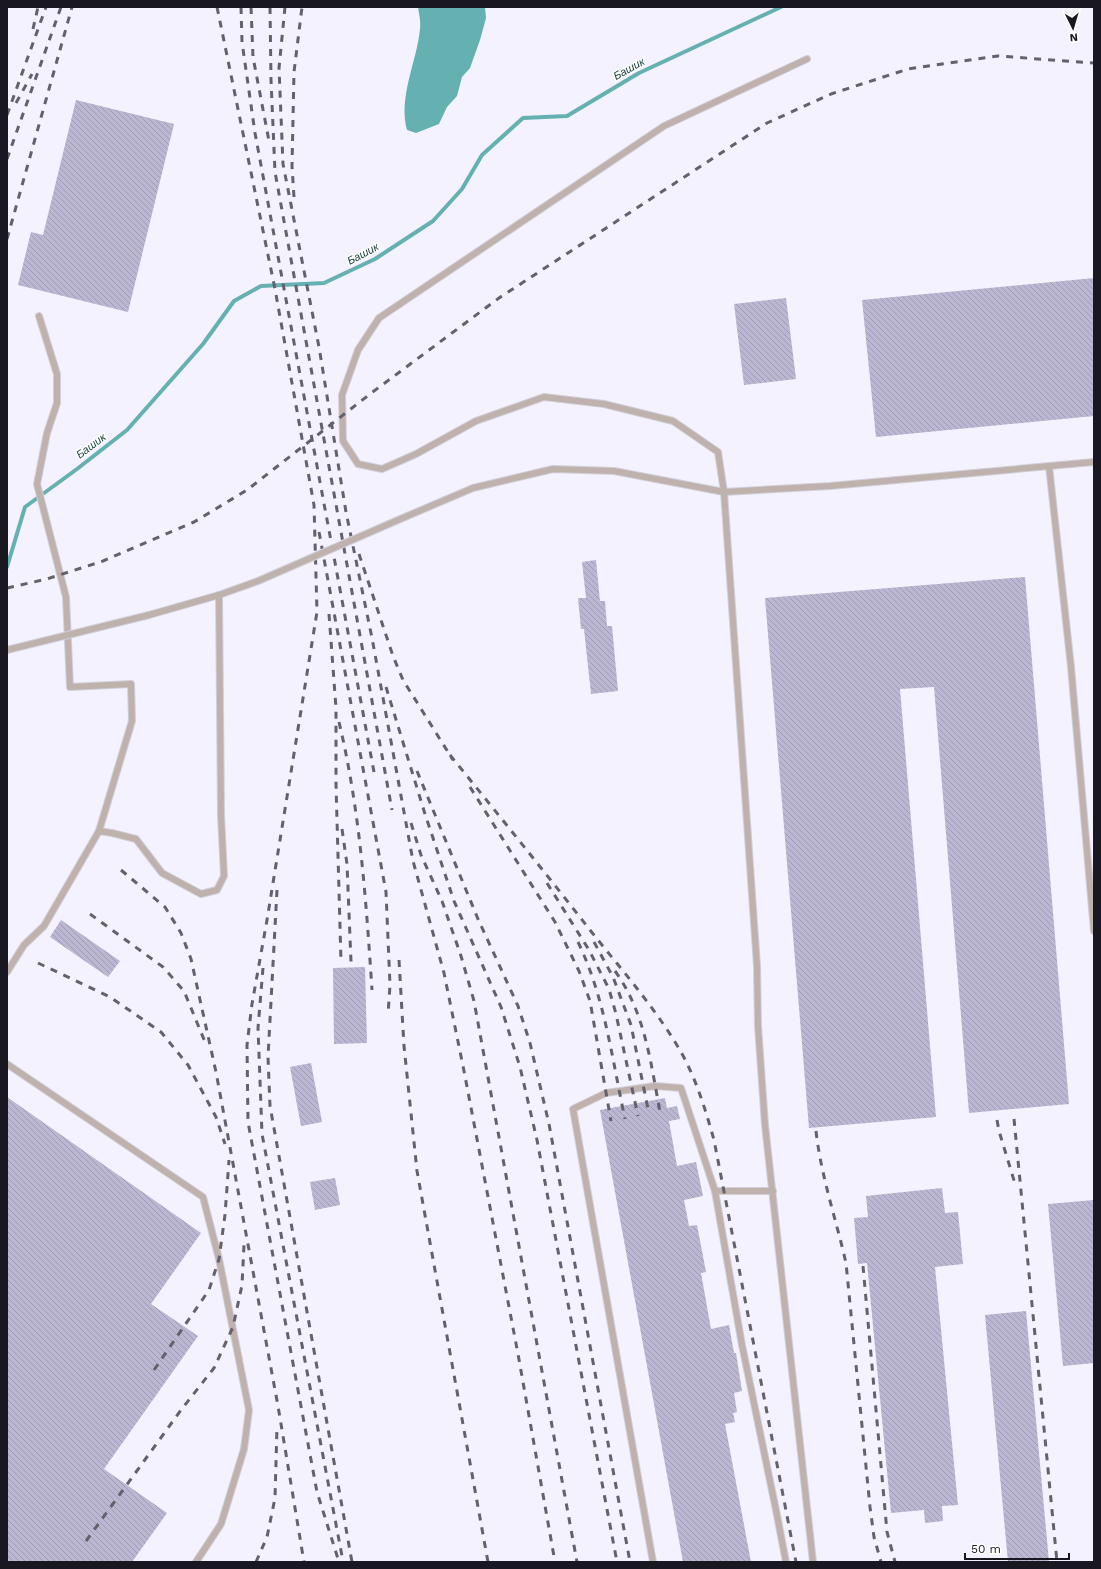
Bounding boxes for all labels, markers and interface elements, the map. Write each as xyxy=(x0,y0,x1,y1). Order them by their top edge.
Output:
north arrow xyxy=(1053,8,1093,48)
text: N xyxy=(1069,31,1078,44)
water label: Башик xyxy=(611,55,648,83)
water label: Башик xyxy=(345,240,382,268)
water label: Башик xyxy=(74,430,109,461)
scale bar xyxy=(965,1535,1069,1561)
text: 50 m xyxy=(971,1542,1001,1556)

